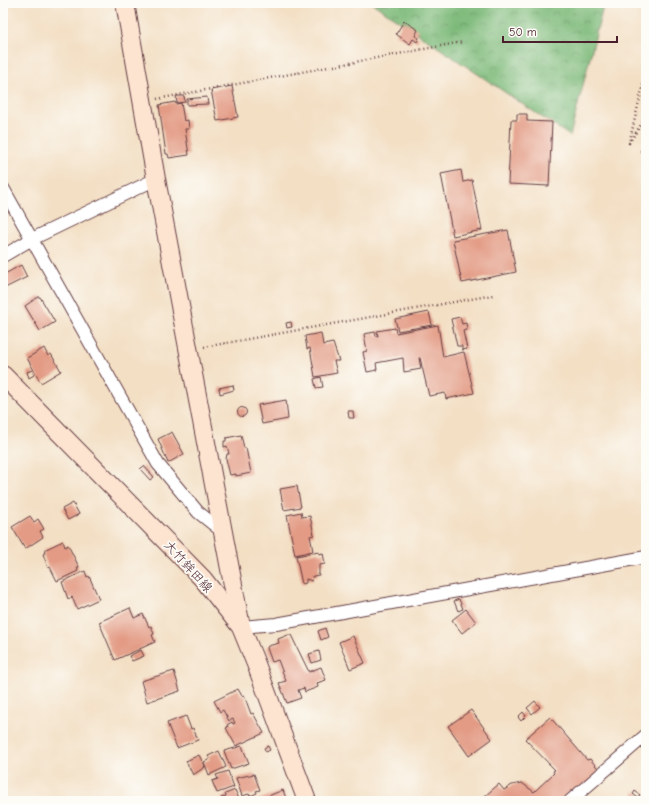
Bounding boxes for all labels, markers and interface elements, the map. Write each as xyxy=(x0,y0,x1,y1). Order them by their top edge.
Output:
scale bar xyxy=(503,18,617,44)
text: 50 m xyxy=(509,25,537,39)
street label: 大竹鉾田線 xyxy=(161,537,217,596)

